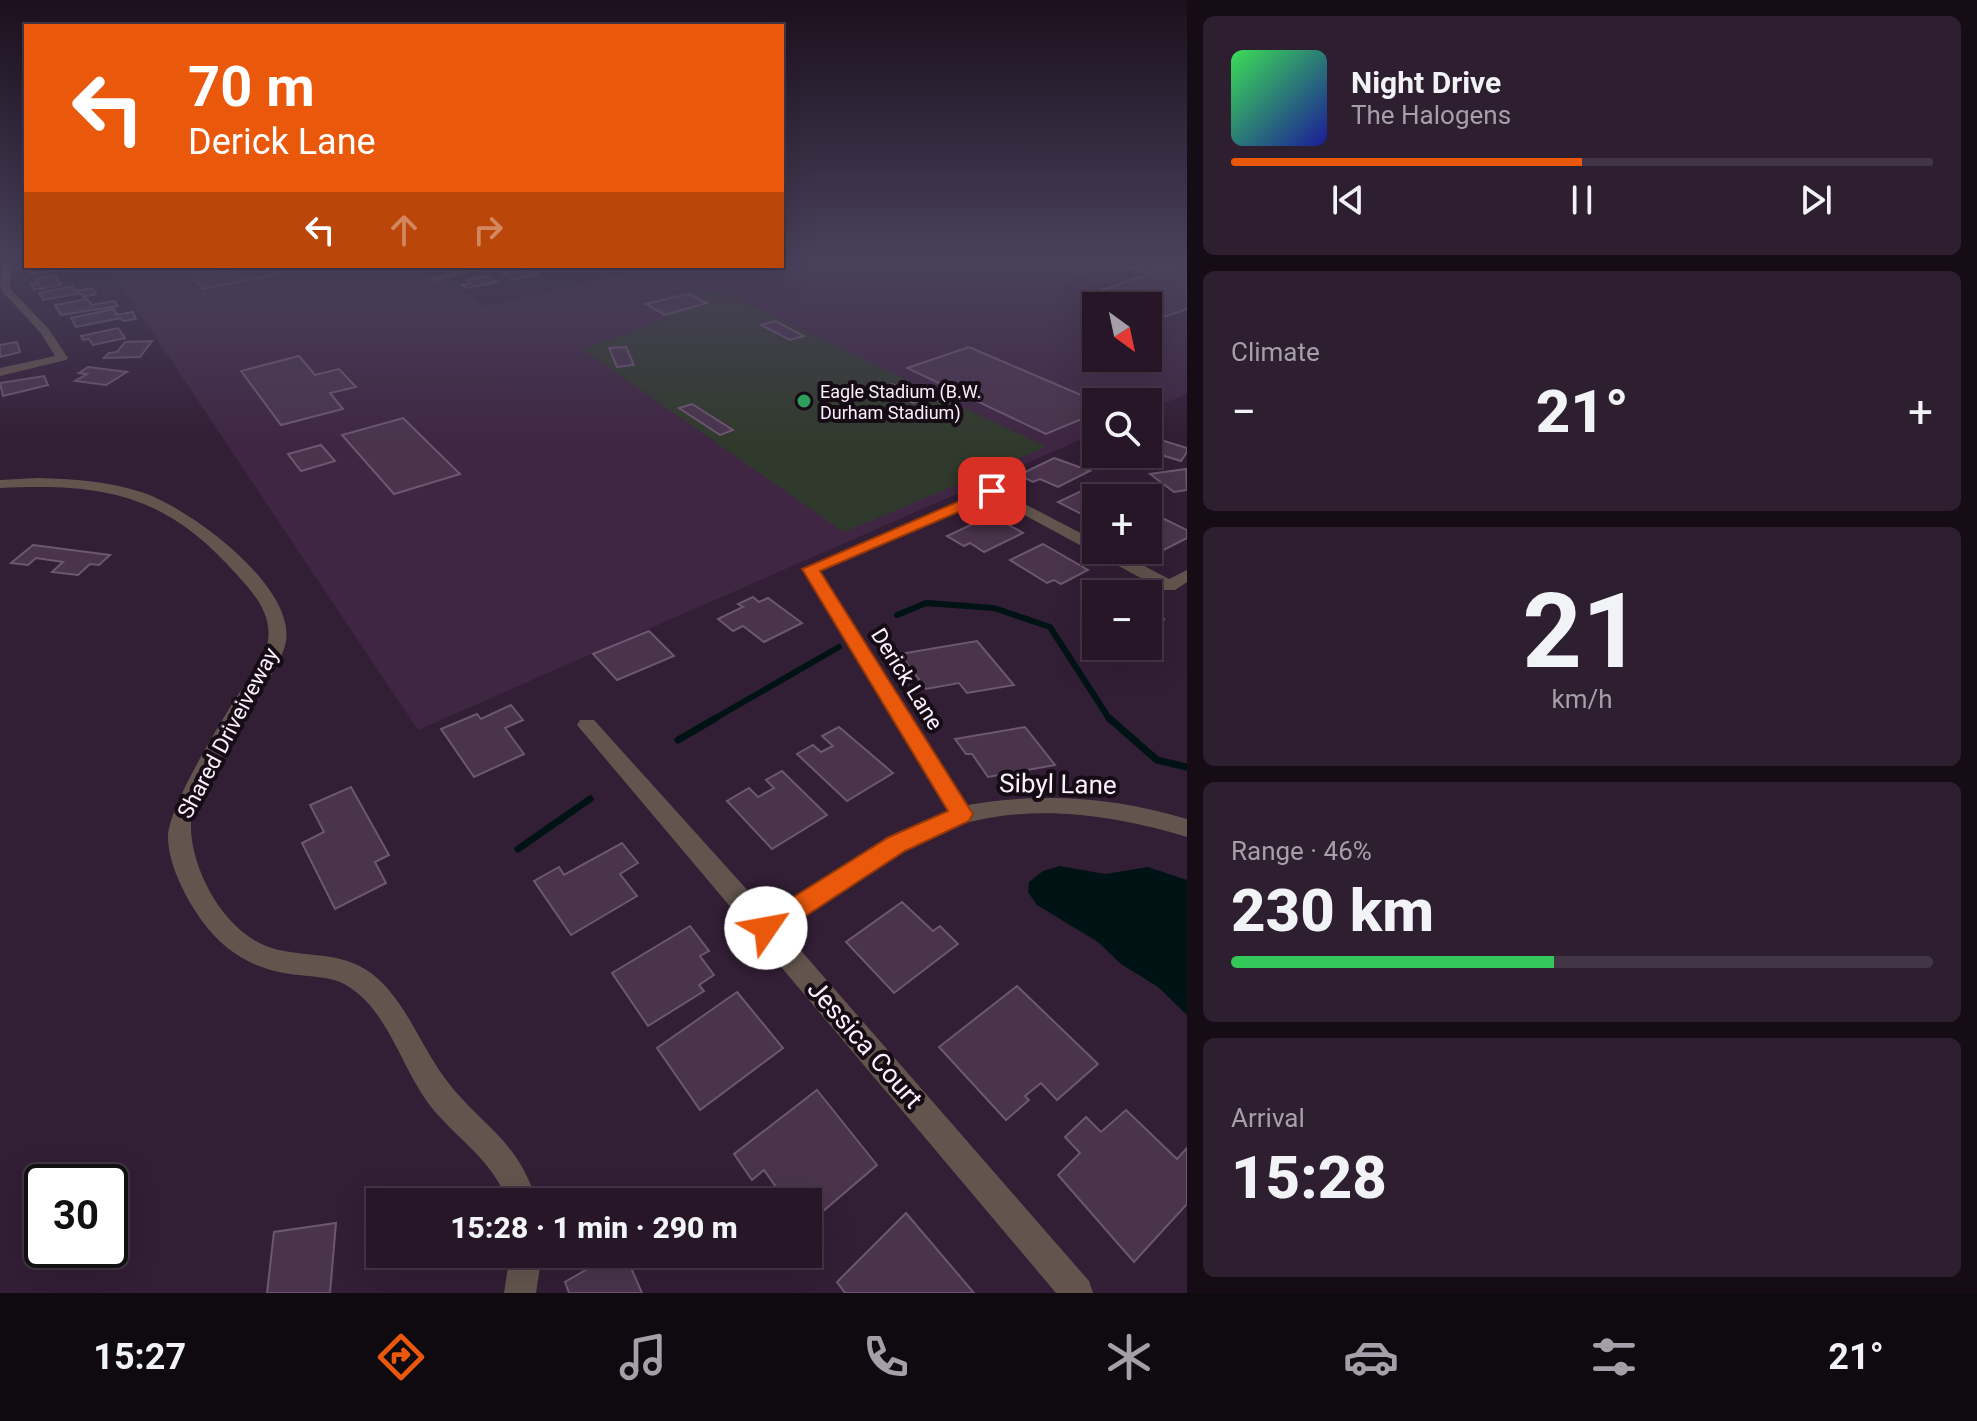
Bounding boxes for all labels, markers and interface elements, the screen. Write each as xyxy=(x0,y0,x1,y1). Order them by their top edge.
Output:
text: 70 m xyxy=(188,54,315,120)
icon: left xyxy=(56,56,160,160)
text: Night Drive xyxy=(1351,65,1501,100)
text: The Halogens xyxy=(1351,100,1511,130)
text: Derick Lane xyxy=(188,121,376,163)
icon: previous xyxy=(1326,178,1370,222)
icon: pause xyxy=(1560,178,1604,222)
icon: next xyxy=(1794,178,1838,222)
icon: left xyxy=(298,208,342,252)
icon: ahead xyxy=(382,208,426,252)
icon: right xyxy=(466,208,510,252)
north arrow xyxy=(1082,292,1162,372)
map controls xyxy=(1082,292,1162,660)
text: Climate xyxy=(1231,337,1320,367)
text: 21° xyxy=(1536,376,1629,447)
place label: Eagle Stadium (B.W. Durham Stadium) xyxy=(820,381,981,424)
text: − xyxy=(1231,386,1256,438)
text: + xyxy=(1908,386,1933,438)
button: search xyxy=(1082,388,1162,468)
marker: Eagle Stadium (B.W. Durham Stadium) xyxy=(795,392,813,410)
pin xyxy=(958,457,1026,525)
icon: arrive xyxy=(970,469,1014,513)
button: + xyxy=(1082,484,1162,564)
text: 21 xyxy=(1522,571,1642,692)
button: − xyxy=(1082,580,1162,660)
street label: Derick Lane xyxy=(866,624,948,734)
street label: Shared Driveiveway xyxy=(172,643,284,823)
text: km/h xyxy=(1551,684,1613,714)
street label: Sibyl Lane xyxy=(999,768,1117,800)
text: Range · 46% xyxy=(1231,836,1372,866)
text: 230 km xyxy=(1231,875,1434,946)
position arrow xyxy=(724,886,808,970)
street label: Jessica Court xyxy=(801,974,929,1114)
text: Arrival xyxy=(1231,1103,1305,1133)
text: 15:28 xyxy=(1231,1142,1387,1213)
speed limit sign: 30 xyxy=(24,1164,128,1268)
text: 15:28 · 1 min · 290 m xyxy=(450,1210,738,1245)
icon: directions xyxy=(373,1329,429,1385)
icon: music xyxy=(615,1329,671,1385)
icon: phone xyxy=(858,1329,914,1385)
icon: climate xyxy=(1101,1329,1157,1385)
icon: car xyxy=(1343,1329,1399,1385)
icon: filters xyxy=(1586,1329,1642,1385)
text: 15:27 xyxy=(93,1336,186,1378)
text: 21° xyxy=(1828,1336,1884,1378)

